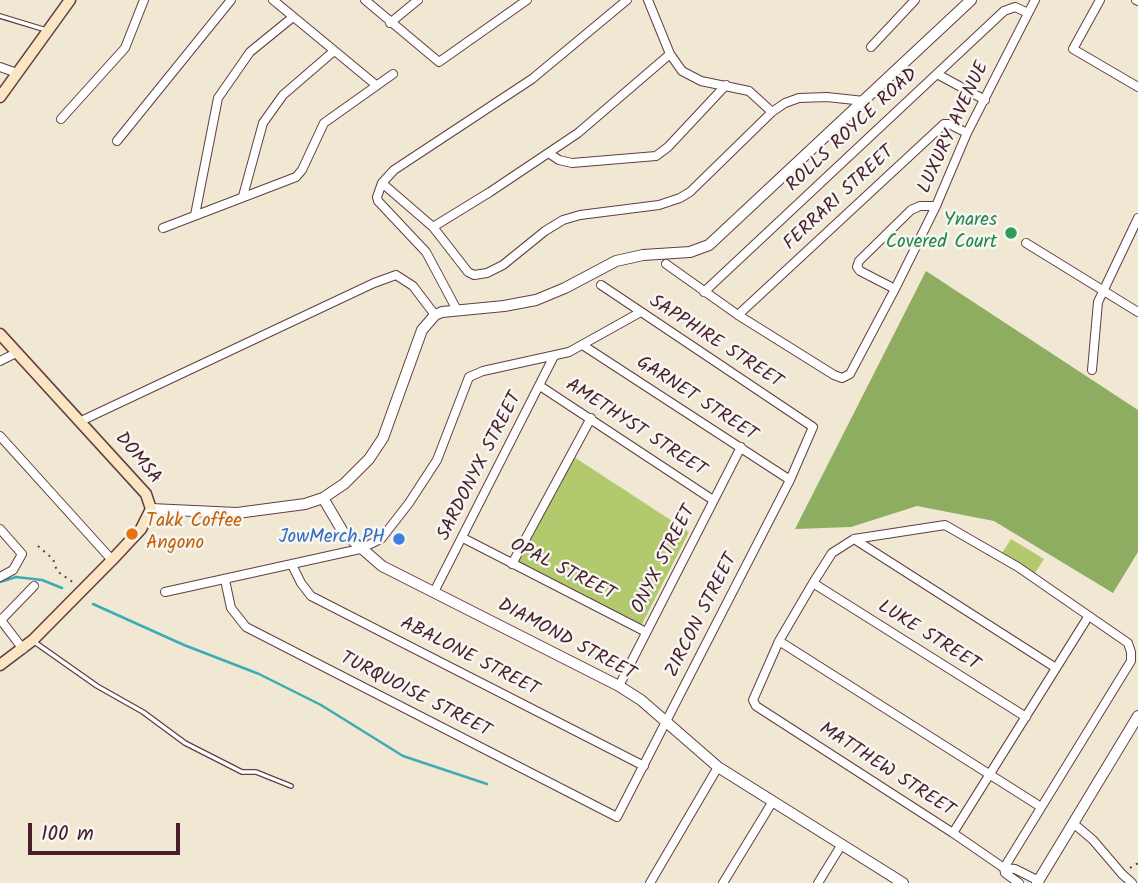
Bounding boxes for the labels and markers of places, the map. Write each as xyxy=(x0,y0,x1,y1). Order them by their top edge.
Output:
place label: Ynares Covered Court xyxy=(886,211,997,255)
marker: Ynares Covered Court xyxy=(1003,225,1019,241)
place label: Takk Coffee Angono xyxy=(146,512,242,556)
marker: Takk Coffee Angono xyxy=(124,526,140,542)
place label: JowMerch.PH xyxy=(279,528,385,550)
marker: JowMerch.PH xyxy=(391,531,407,547)

